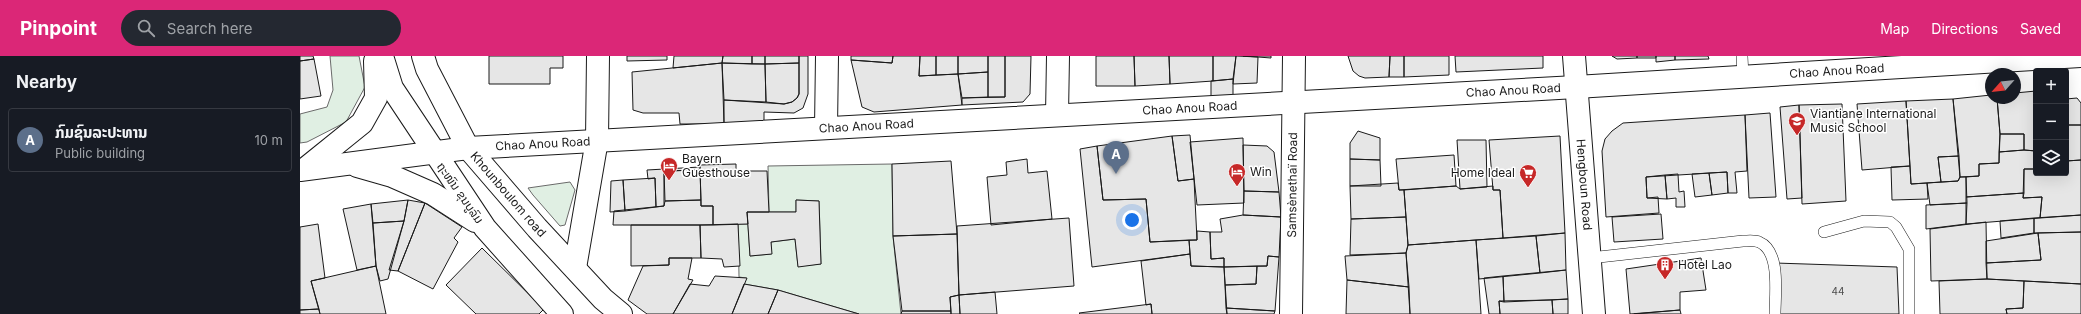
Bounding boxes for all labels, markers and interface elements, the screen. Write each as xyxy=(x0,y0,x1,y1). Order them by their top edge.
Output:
search box xyxy=(121,10,401,46)
text: Pinpoint xyxy=(20,17,97,40)
icon: search xyxy=(135,17,157,39)
text: Search here xyxy=(167,19,253,38)
text: Map xyxy=(1880,20,1909,37)
text: Directions xyxy=(1931,20,1998,37)
text: Saved xyxy=(2020,20,2061,37)
street label: Chao Anou Road xyxy=(1789,60,1885,81)
north arrow xyxy=(1985,68,2021,104)
map controls xyxy=(2033,68,2069,176)
button: + xyxy=(2033,68,2069,104)
text: Nearby xyxy=(16,72,77,92)
street label: Chao Anou Road xyxy=(1465,80,1561,100)
street label: Chao Anou Road xyxy=(1142,98,1238,118)
button: − xyxy=(2033,104,2069,140)
place label: Viantiane International Music School xyxy=(1810,106,1936,135)
school or university icon: Viantiane International Music School xyxy=(1787,111,1807,136)
street label: Chao Anou Road xyxy=(818,115,914,136)
text: ກົມຊົນລະປະທານ xyxy=(55,123,147,142)
text: A xyxy=(25,132,35,148)
text: 10 m xyxy=(254,132,283,148)
street label: Samsènethaï Road xyxy=(1284,132,1300,238)
street label: Chao Anou Road xyxy=(495,133,591,153)
street label: Hengboun Road xyxy=(1573,138,1595,231)
button: layers xyxy=(2033,140,2069,176)
pin: A xyxy=(1103,141,1129,174)
text: Public building xyxy=(55,145,145,161)
street label: Khounboulom road xyxy=(468,148,549,240)
place label: Bayern Guesthouse xyxy=(682,151,750,180)
hotel icon: Bayern Guesthouse xyxy=(659,156,679,181)
street label: ຖະໜົນ ຂຸນບູລົມ xyxy=(433,159,487,227)
hotel icon: Win xyxy=(1227,162,1247,187)
supermarket icon: Home Ideal xyxy=(1518,163,1538,188)
place label: Win xyxy=(1250,164,1272,179)
place label: Home Ideal xyxy=(1451,165,1515,180)
your location xyxy=(1122,210,1142,230)
building icon: Hotel Lao xyxy=(1655,255,1675,280)
place label: Hotel Lao xyxy=(1678,257,1732,272)
house number: 44 xyxy=(1832,285,1844,297)

